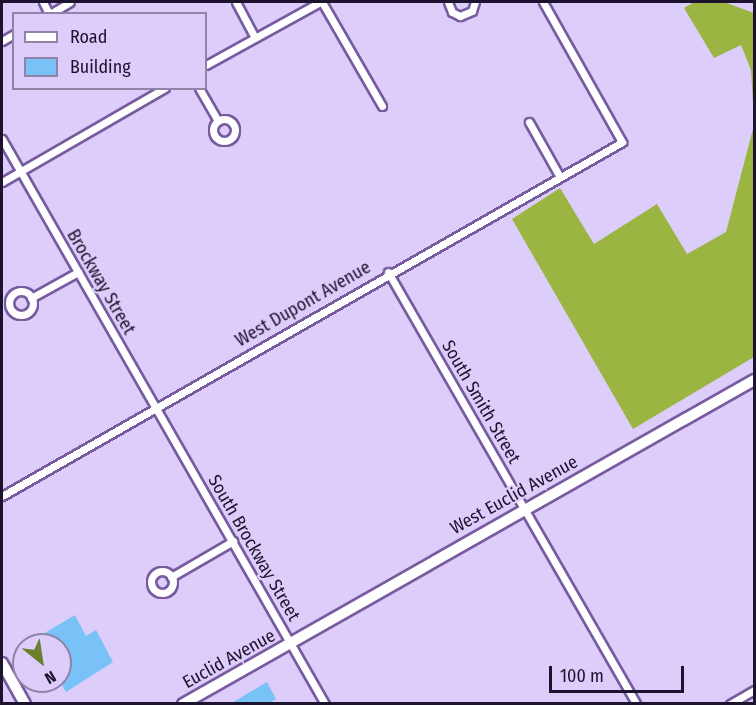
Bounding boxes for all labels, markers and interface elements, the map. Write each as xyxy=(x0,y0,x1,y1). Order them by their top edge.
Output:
legend xyxy=(12,12,207,90)
text: Road xyxy=(70,26,107,48)
text: Building xyxy=(70,56,131,78)
street label: Brockway Street xyxy=(62,226,140,338)
street label: West Dupont Avenue xyxy=(232,256,374,352)
street label: South Smith Street xyxy=(437,337,525,467)
street label: West Euclid Avenue xyxy=(446,451,582,539)
street label: South Brockway Street xyxy=(203,471,305,625)
street label: Euclid Avenue xyxy=(179,625,279,693)
north arrow xyxy=(12,633,72,693)
scale bar xyxy=(552,654,687,692)
text: 100 m xyxy=(560,665,604,687)
text: N xyxy=(41,667,59,688)

